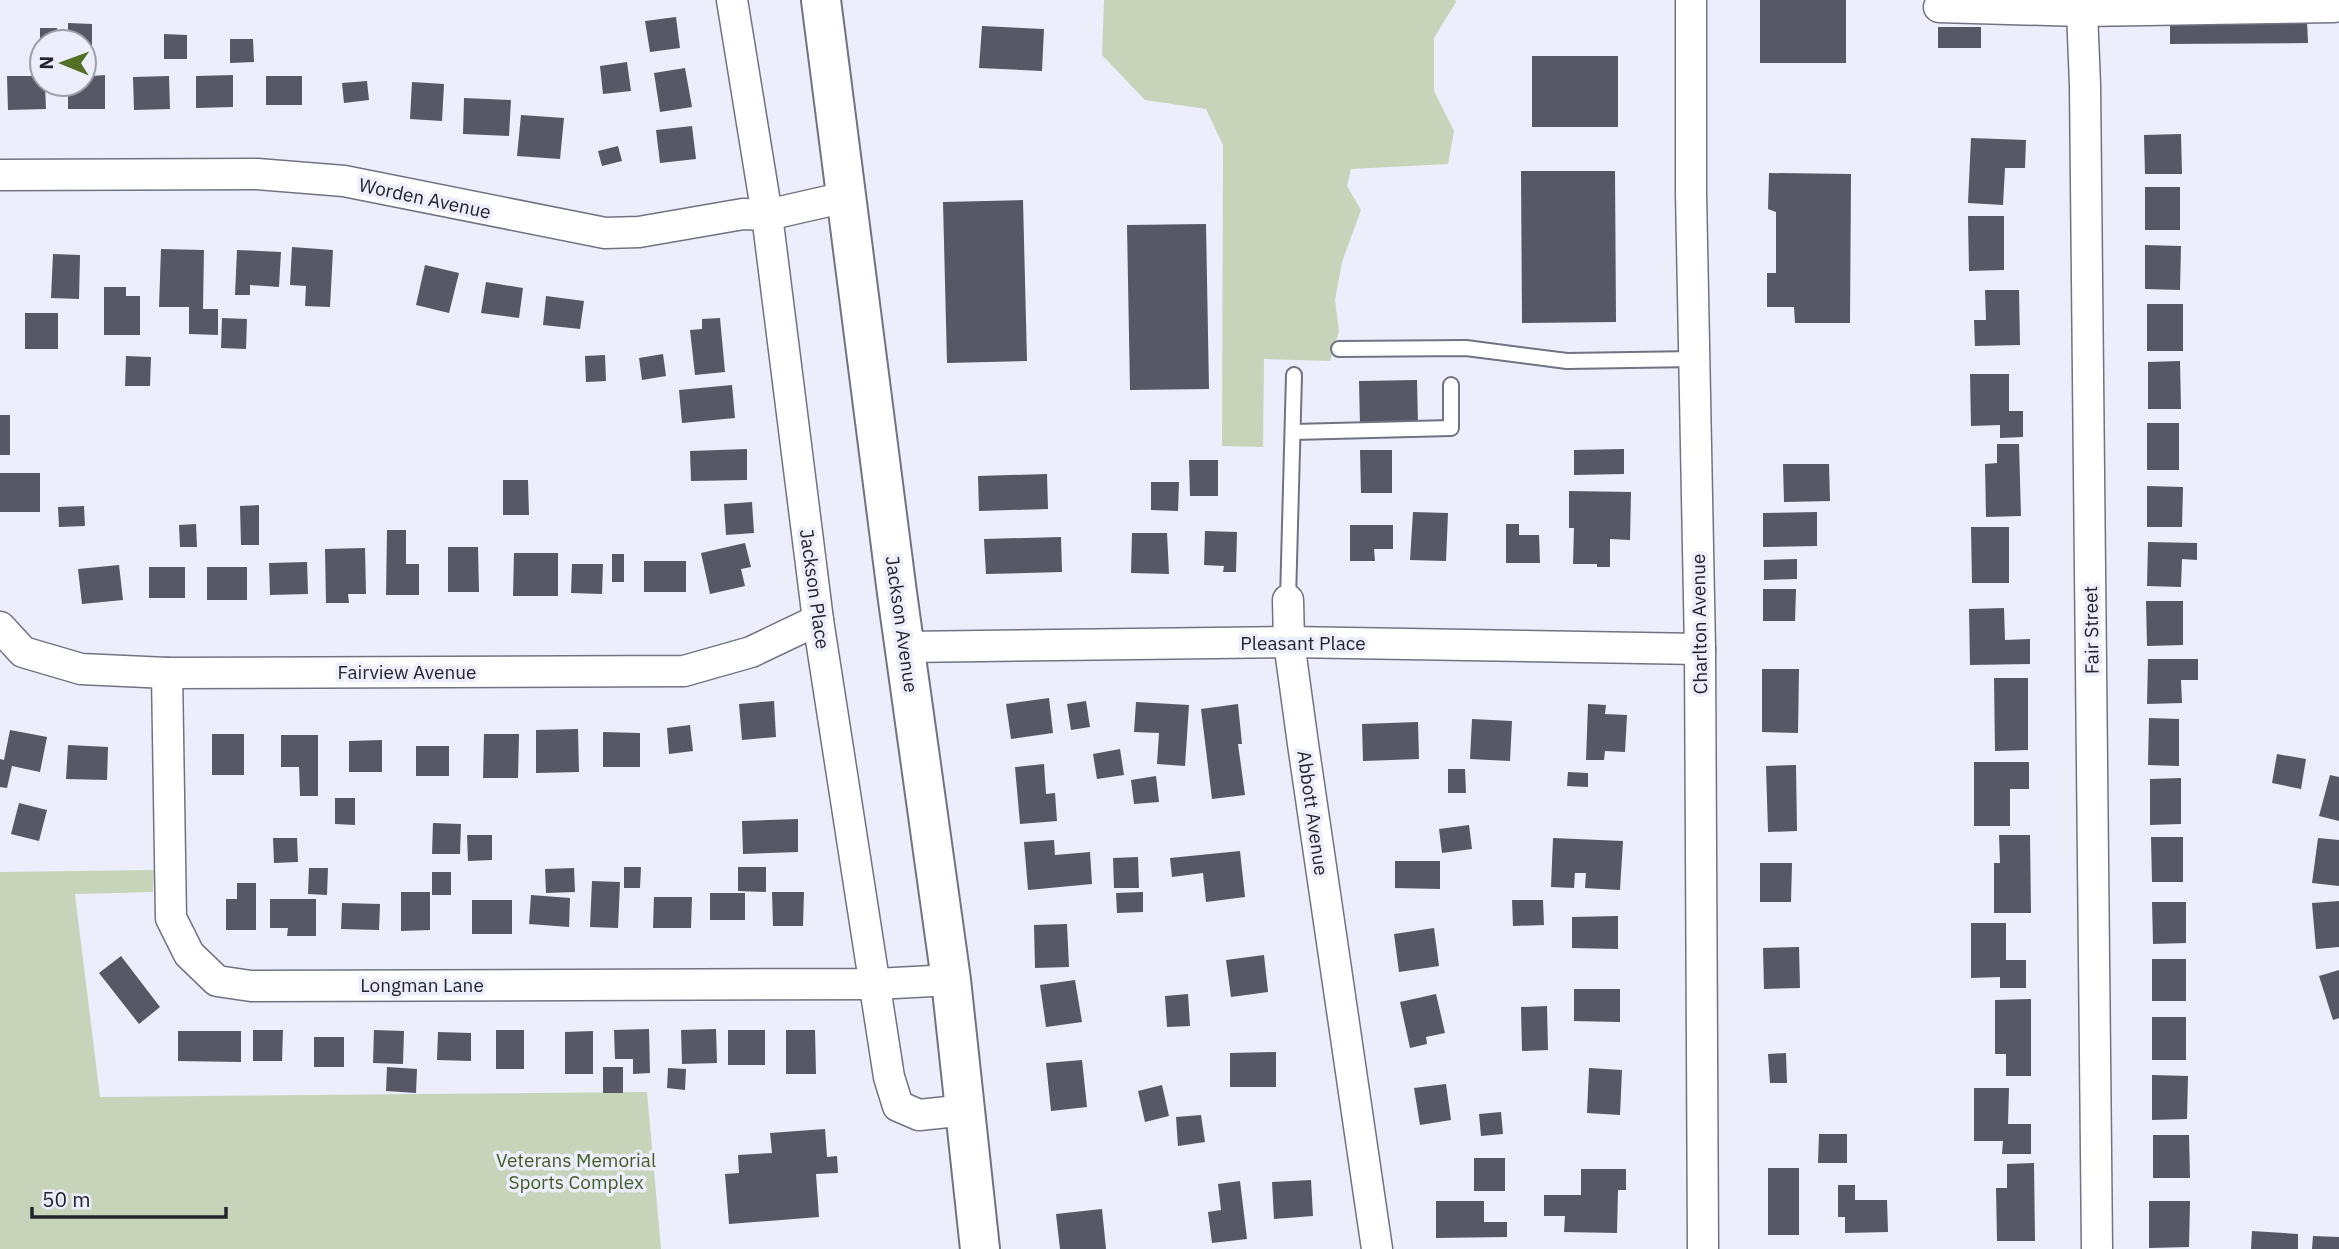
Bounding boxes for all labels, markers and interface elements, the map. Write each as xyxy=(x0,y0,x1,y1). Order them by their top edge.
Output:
north arrow xyxy=(28,28,98,98)
text: N xyxy=(34,56,58,70)
street label: Worden Avenue xyxy=(357,172,493,224)
street label: Jackson Place xyxy=(795,527,835,651)
street label: Charlton Avenue xyxy=(1686,553,1712,695)
street label: Jackson Avenue xyxy=(881,554,923,694)
street label: Fair Street xyxy=(2078,586,2104,674)
street label: Pleasant Place xyxy=(1240,631,1366,655)
street label: Fairview Avenue xyxy=(338,660,476,684)
street label: Abbott Avenue xyxy=(1292,749,1334,877)
street label: Longman Lane xyxy=(360,973,484,997)
park label: Veterans Memorial Sports Complex xyxy=(496,1148,656,1194)
scale bar xyxy=(32,1176,226,1220)
text: 50 m xyxy=(42,1185,91,1213)

